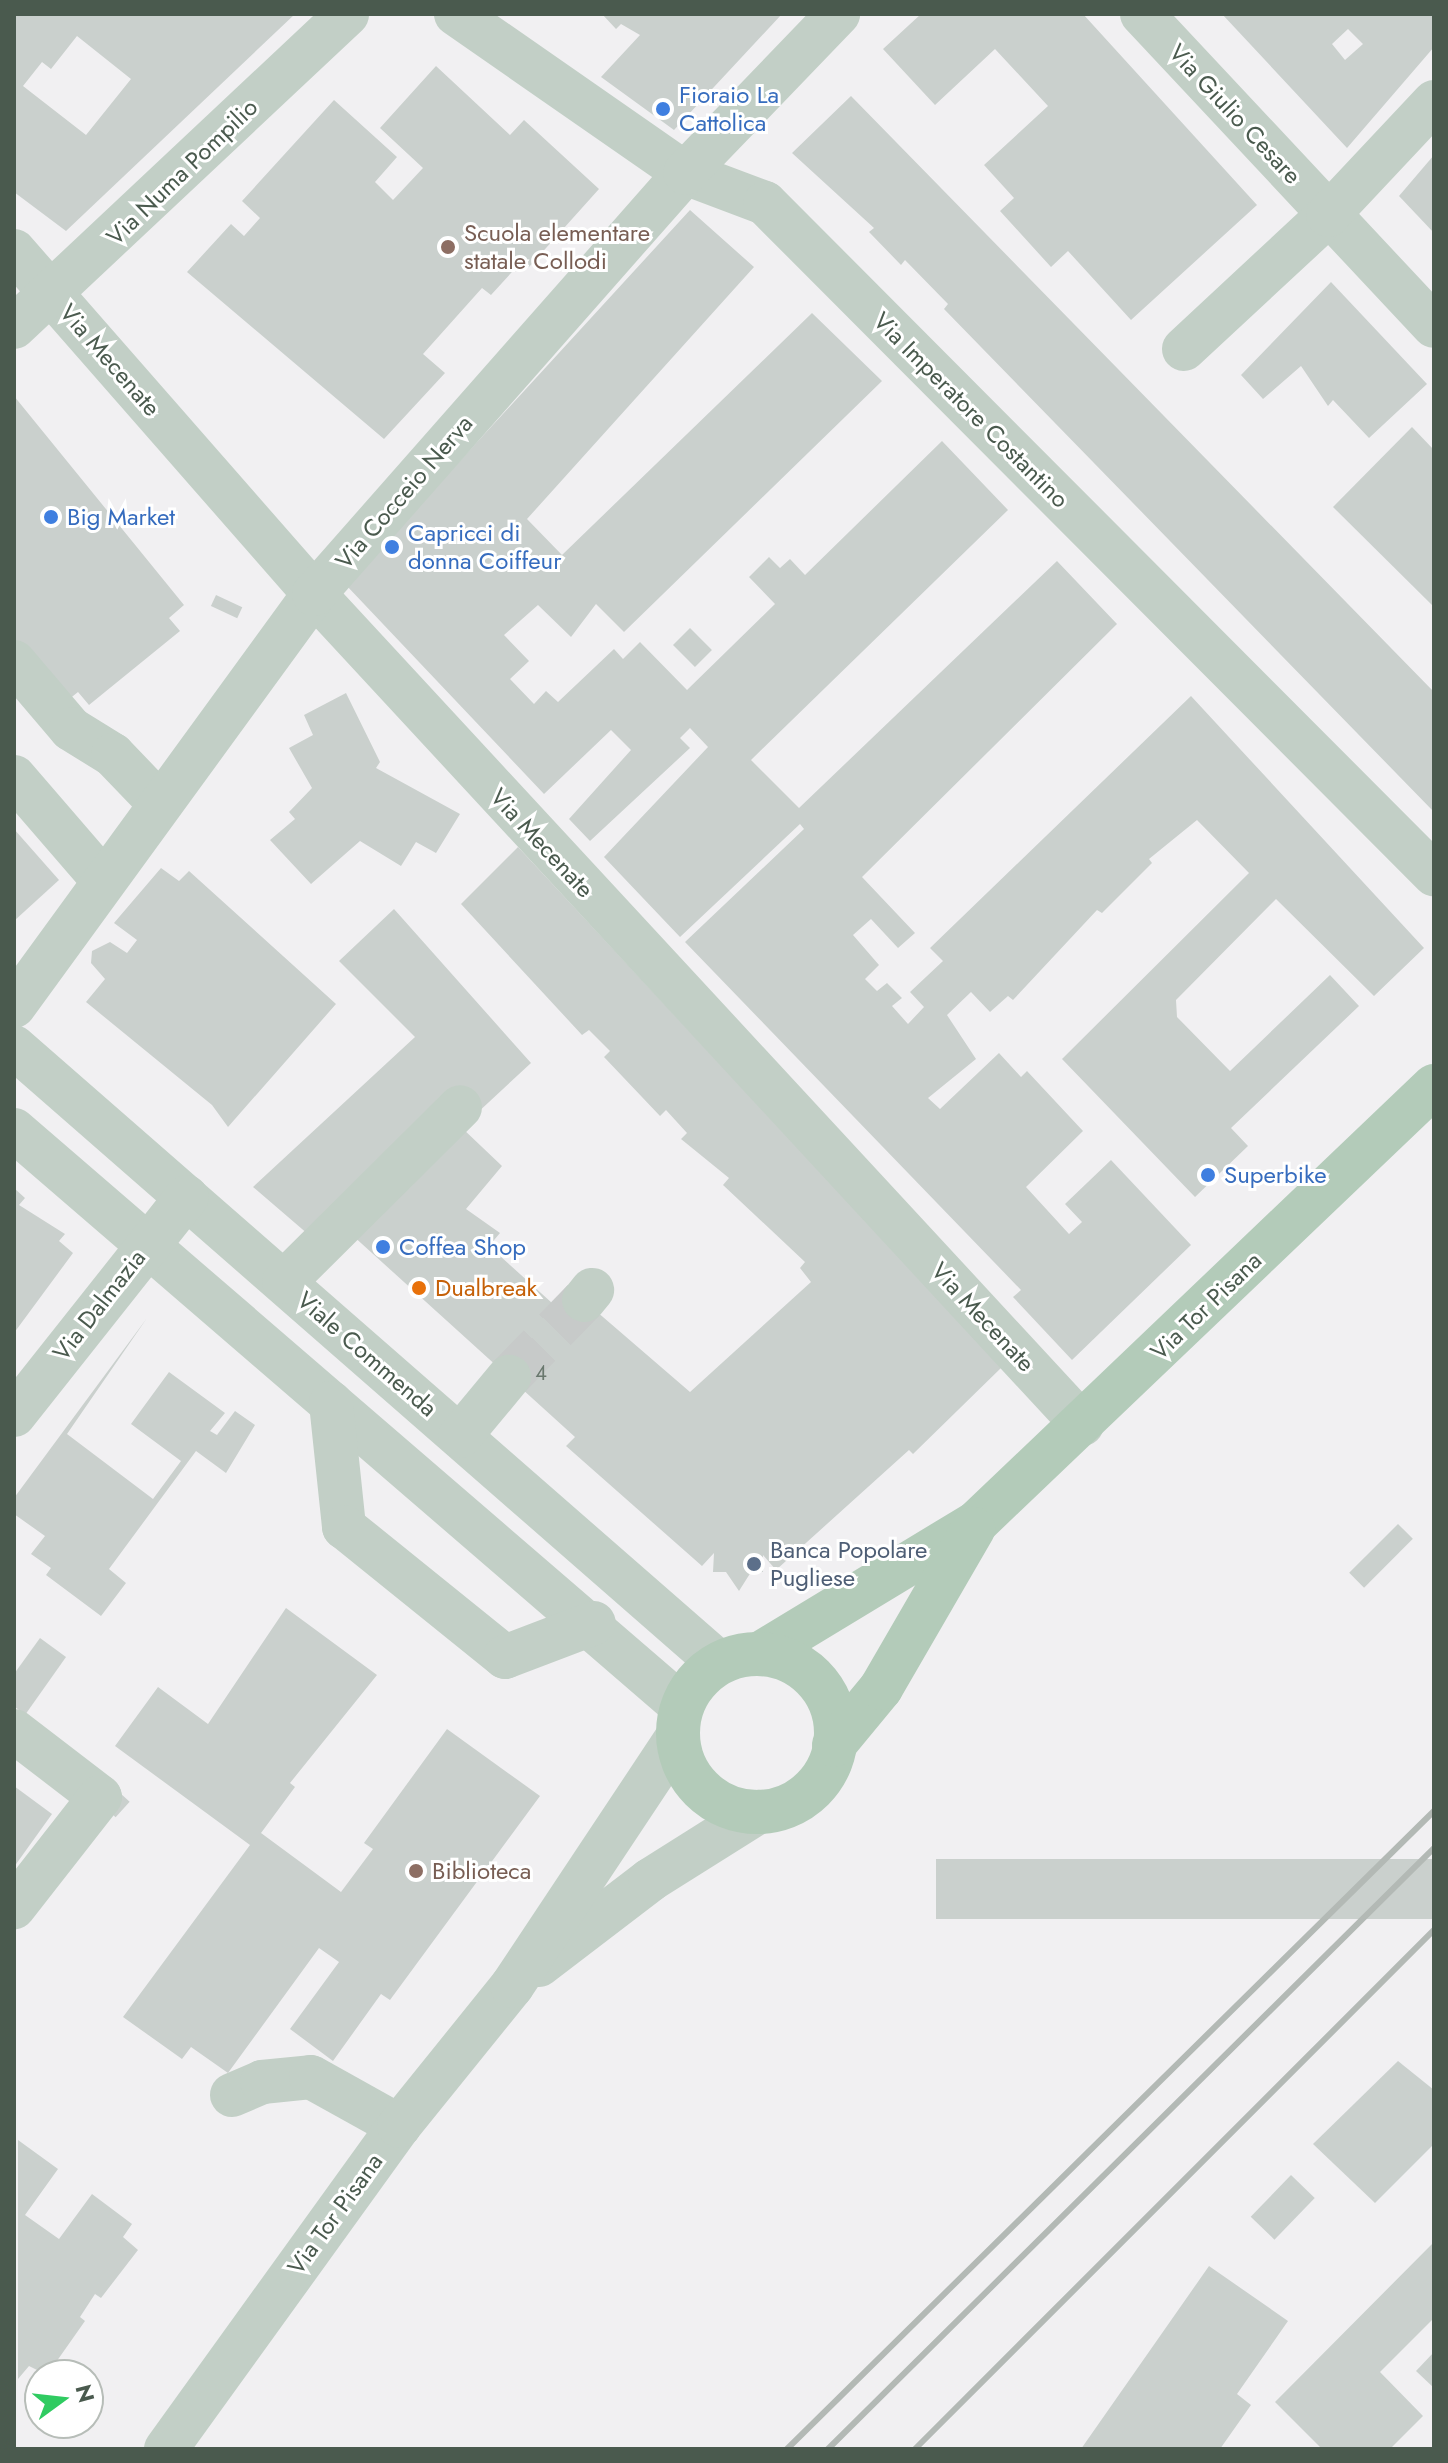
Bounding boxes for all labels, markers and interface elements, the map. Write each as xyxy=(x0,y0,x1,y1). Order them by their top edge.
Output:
street label: Via Giulio Cesare xyxy=(1163,38,1307,190)
place label: Fioraio La Cattolica xyxy=(679,81,779,137)
street label: Via Numa Pompilio xyxy=(101,93,263,251)
marker: Fioraio La Cattolica xyxy=(654,100,672,118)
place label: Scuola elementare statale Collodi xyxy=(464,219,650,275)
marker: Scuola elementare statale Collodi xyxy=(439,238,457,256)
street label: Via Mecenate xyxy=(54,298,166,422)
street label: Via Imperatore Costantino xyxy=(867,306,1075,514)
street label: Via Cocceio Nerva xyxy=(329,409,479,575)
place label: Big Market xyxy=(67,503,175,531)
marker: Big Market xyxy=(42,508,60,526)
place label: Capricci di donna Coiffeur xyxy=(408,519,561,575)
marker: Capricci di donna Coiffeur xyxy=(383,538,401,556)
street label: Via Mecenate xyxy=(484,782,600,904)
place label: Superbike xyxy=(1224,1161,1327,1189)
marker: Superbike xyxy=(1199,1166,1217,1184)
place label: Coffea Shop xyxy=(399,1233,526,1261)
marker: Coffea Shop xyxy=(374,1238,392,1256)
street label: Via Dalmazia xyxy=(47,1244,151,1366)
street label: Via Tor Pisana xyxy=(1145,1246,1267,1366)
street label: Via Mecenate xyxy=(925,1256,1041,1378)
place label: Dualbreak xyxy=(435,1274,537,1302)
marker: Dualbreak xyxy=(410,1279,428,1297)
street label: Viale Commenda xyxy=(291,1285,443,1423)
house number: 4 xyxy=(535,1361,547,1385)
place label: Banca Popolare Pugliese xyxy=(770,1536,927,1592)
marker: Banca Popolare Pugliese xyxy=(745,1555,763,1573)
place label: Biblioteca xyxy=(432,1857,531,1885)
marker: Biblioteca xyxy=(407,1862,425,1880)
street label: Via Tor Pisana xyxy=(281,2148,389,2280)
north arrow xyxy=(24,2359,104,2439)
text: N xyxy=(68,2381,103,2406)

